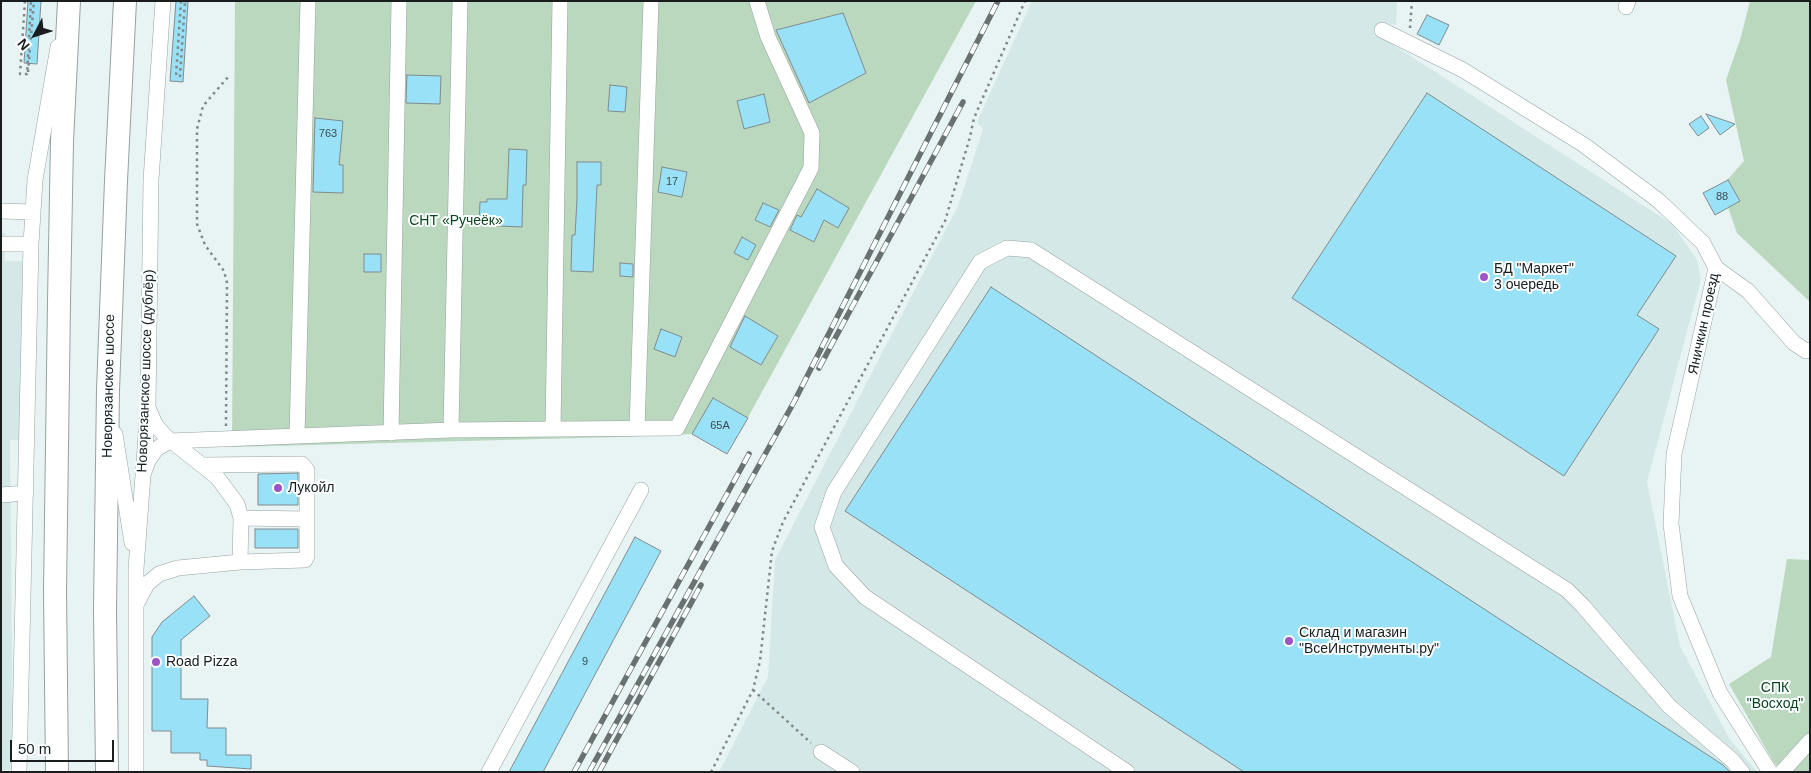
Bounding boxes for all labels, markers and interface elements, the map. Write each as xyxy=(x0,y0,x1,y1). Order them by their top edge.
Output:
north arrow xyxy=(10,10,60,60)
text: N xyxy=(14,36,33,54)
house number: 763 xyxy=(319,127,337,141)
house number: 17 xyxy=(666,175,678,189)
house number: 88 xyxy=(1716,190,1728,204)
park label: СНТ «Ручеёк» xyxy=(409,213,503,229)
place label: БД "Маркет" 3 очередь xyxy=(1494,261,1574,294)
street label: Новорязанское шоссе (дублёр) xyxy=(134,269,158,473)
marker: БД "Маркет" 3 очередь xyxy=(1478,271,1490,283)
street label: Яничкин проезд xyxy=(1685,272,1723,376)
street label: Новорязанское шоссе xyxy=(99,314,119,458)
house number: 65А xyxy=(710,419,730,433)
place label: Лукойл xyxy=(288,480,334,496)
marker: Лукойл xyxy=(272,482,284,494)
place label: Склад и магазин "ВсеИнструменты.ру" xyxy=(1299,625,1439,658)
marker: Склад и магазин "ВсеИнструменты.ру" xyxy=(1283,635,1295,647)
place label: Road Pizza xyxy=(166,654,238,670)
house number: 9 xyxy=(582,655,588,669)
marker: Road Pizza xyxy=(150,656,162,668)
park label: СПК "Восход" xyxy=(1747,680,1803,712)
scale bar xyxy=(12,730,116,762)
text: 50 m xyxy=(18,740,51,757)

